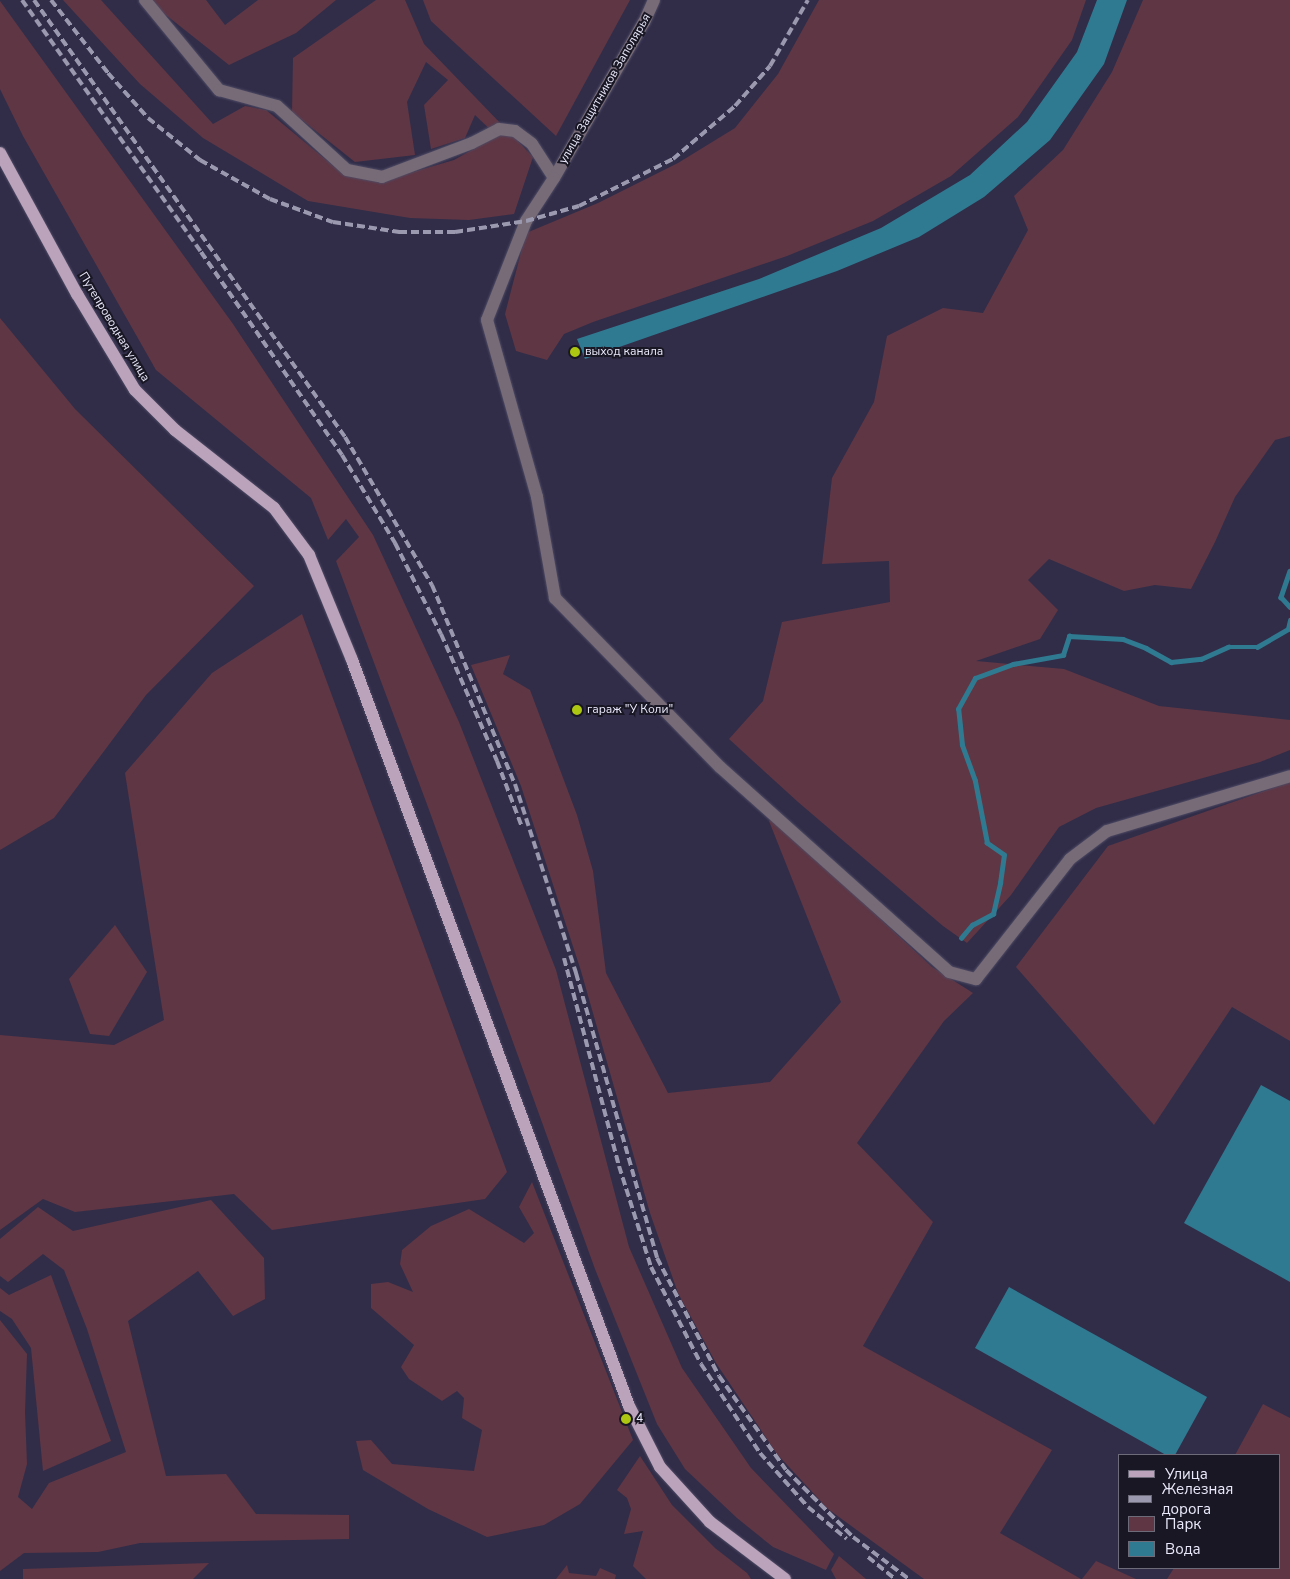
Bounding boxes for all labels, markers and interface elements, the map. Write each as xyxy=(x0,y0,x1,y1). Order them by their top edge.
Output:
street label: улица Защитников Заполярья xyxy=(556,11,654,167)
street label: Путепроводная улица xyxy=(76,270,152,384)
place label: выход канала xyxy=(585,345,663,359)
marker: выход канала xyxy=(569,346,581,358)
place label: гараж "У Коли" xyxy=(587,703,673,717)
marker: гараж "У Коли" xyxy=(571,704,583,716)
place label: 4 xyxy=(636,1412,643,1426)
marker: 4 xyxy=(620,1413,632,1425)
legend xyxy=(1118,1454,1280,1569)
text: Улица xyxy=(1165,1464,1208,1484)
text: Железная дорога xyxy=(1162,1479,1233,1519)
text: Парк xyxy=(1165,1514,1201,1534)
text: Вода xyxy=(1165,1539,1201,1559)

